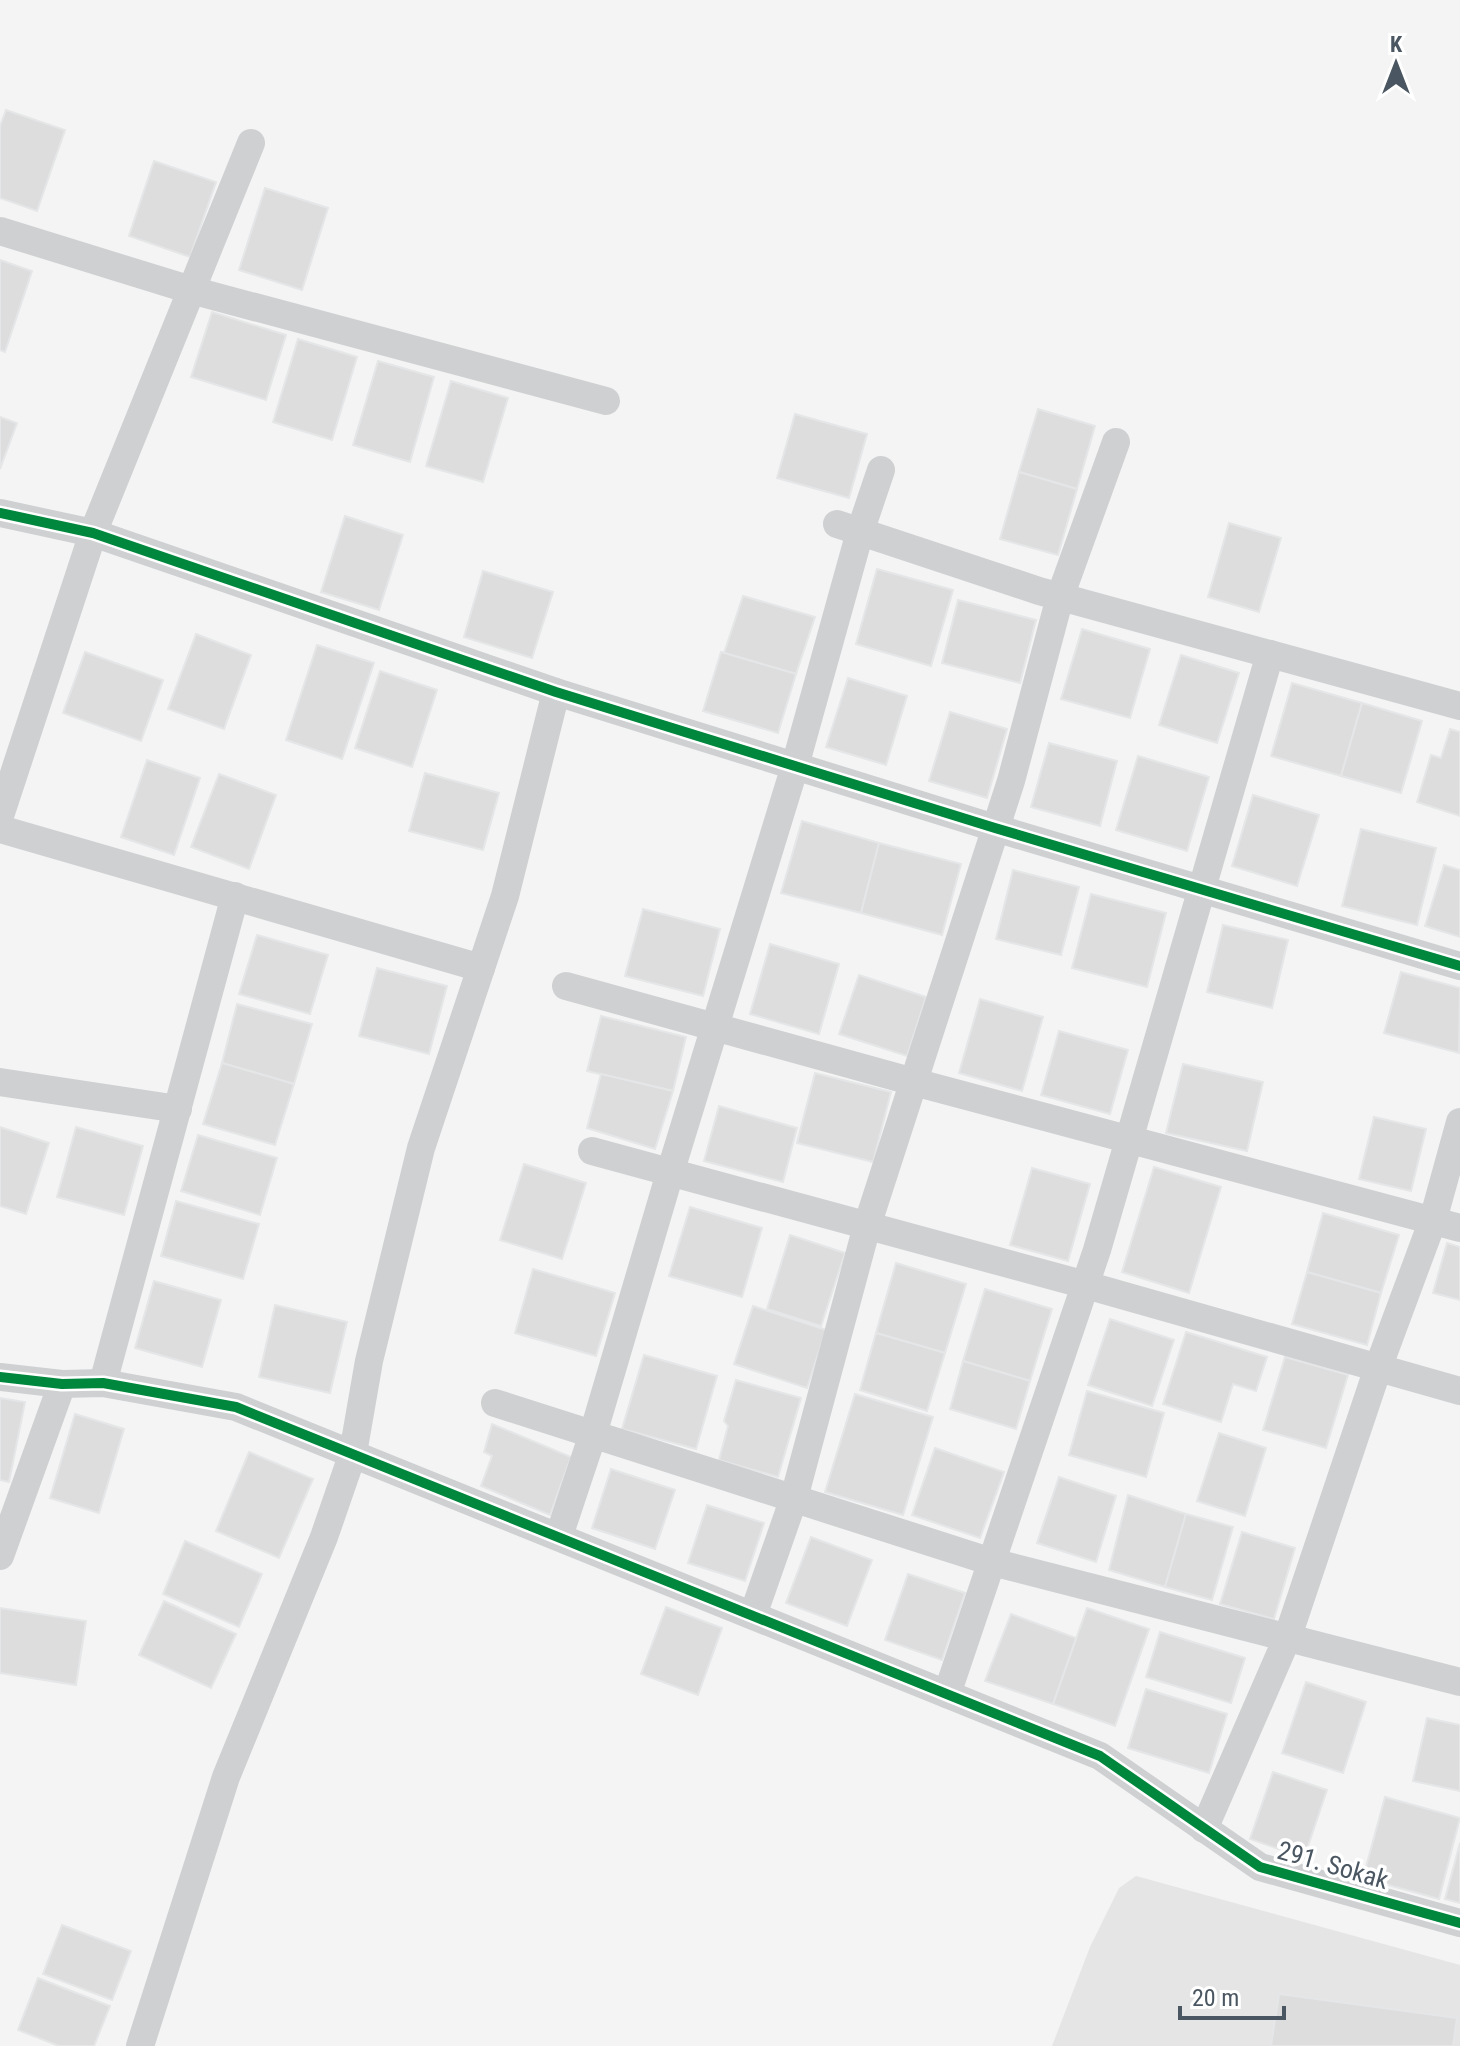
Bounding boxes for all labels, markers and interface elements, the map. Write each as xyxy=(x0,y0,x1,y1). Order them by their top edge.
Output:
north arrow xyxy=(1356,24,1436,104)
text: K xyxy=(1390,32,1403,57)
street label: 291. Sokak xyxy=(1274,1835,1392,1895)
scale bar xyxy=(1180,1970,1284,2020)
text: 20 m xyxy=(1192,1984,1239,2012)

